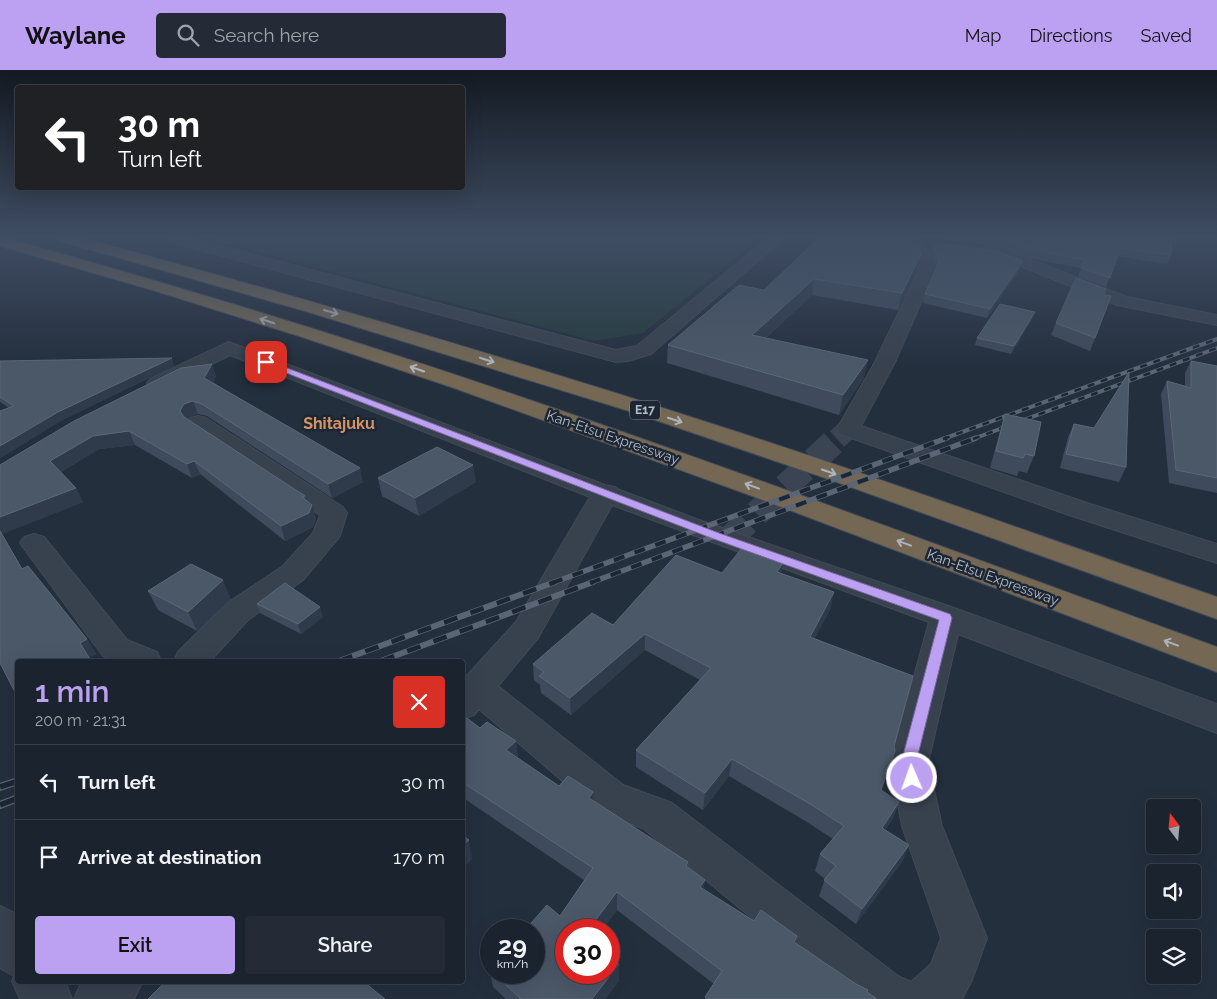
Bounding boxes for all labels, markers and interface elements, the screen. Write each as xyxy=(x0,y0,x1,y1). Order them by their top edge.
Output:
search box xyxy=(156,13,506,58)
text: Waylane xyxy=(25,21,126,50)
icon: search xyxy=(174,21,202,49)
text: Search here xyxy=(214,24,319,46)
text: Map xyxy=(965,25,1001,46)
text: Directions xyxy=(1029,25,1113,46)
text: Saved xyxy=(1141,25,1192,46)
text: 30 m xyxy=(118,104,200,145)
icon: left xyxy=(35,105,100,170)
text: Turn left xyxy=(118,146,202,172)
one-way arrow xyxy=(323,308,339,318)
one-way arrow xyxy=(260,315,276,325)
pin xyxy=(245,341,287,383)
icon: arrive xyxy=(252,348,280,376)
one-way arrow xyxy=(479,355,495,365)
one-way arrow xyxy=(409,364,425,374)
road number: E17 xyxy=(630,400,660,420)
street label: Kan-Etsu Expressway xyxy=(545,407,682,467)
district label: Shitajuku xyxy=(303,414,375,433)
one-way arrow xyxy=(667,415,683,425)
one-way arrow xyxy=(821,468,836,477)
one-way arrow xyxy=(745,481,760,490)
one-way arrow xyxy=(897,538,913,547)
street label: Kan-Etsu Expressway xyxy=(925,546,1062,608)
one-way arrow xyxy=(1164,638,1180,647)
text: 1 min xyxy=(35,674,110,709)
button: close xyxy=(393,676,445,728)
text: 200 m · 21:31 xyxy=(35,711,126,730)
position arrow xyxy=(885,751,937,803)
icon: left xyxy=(35,768,63,796)
text: Turn left xyxy=(78,771,155,793)
text: 30 m xyxy=(401,771,445,793)
north arrow xyxy=(1146,799,1201,854)
map controls xyxy=(1146,799,1201,984)
icon: arrive xyxy=(35,843,63,871)
text: Arrive at destination xyxy=(78,846,262,868)
text: 170 m xyxy=(393,846,445,868)
button: sound xyxy=(1146,864,1201,919)
button: Exit xyxy=(35,916,235,974)
button: Share xyxy=(245,916,445,974)
speed limit sign: 30 xyxy=(555,919,620,984)
button: layers xyxy=(1146,929,1201,984)
text: 29 xyxy=(498,930,527,960)
text: km/h xyxy=(497,957,528,971)

